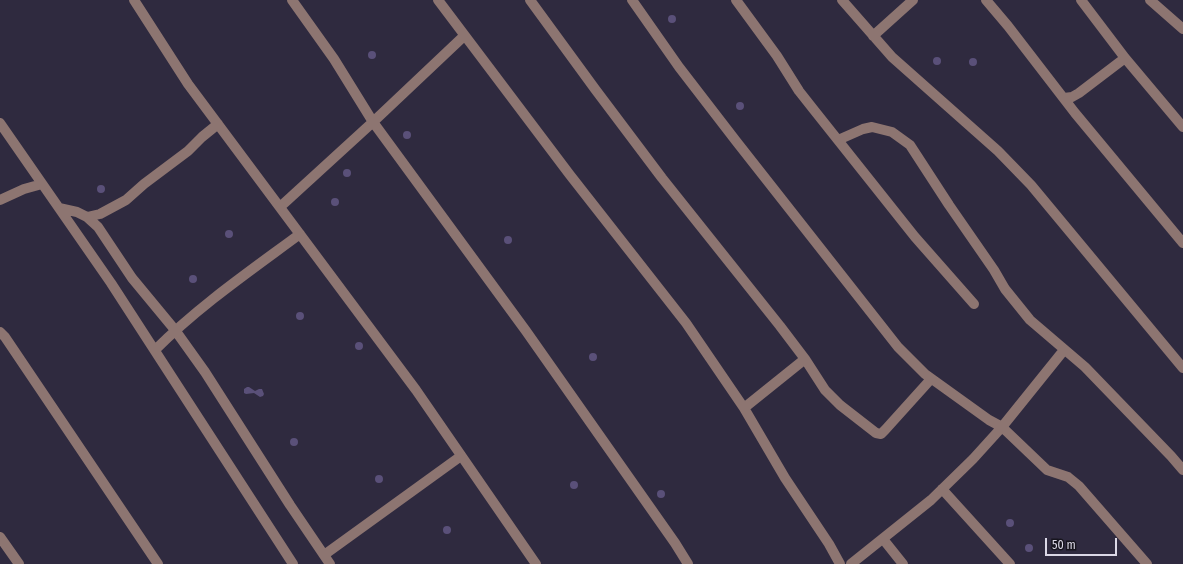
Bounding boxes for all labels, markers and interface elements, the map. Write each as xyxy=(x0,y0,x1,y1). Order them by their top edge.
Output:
scale bar xyxy=(1047,530,1119,556)
text: 50 m xyxy=(1052,538,1076,552)

